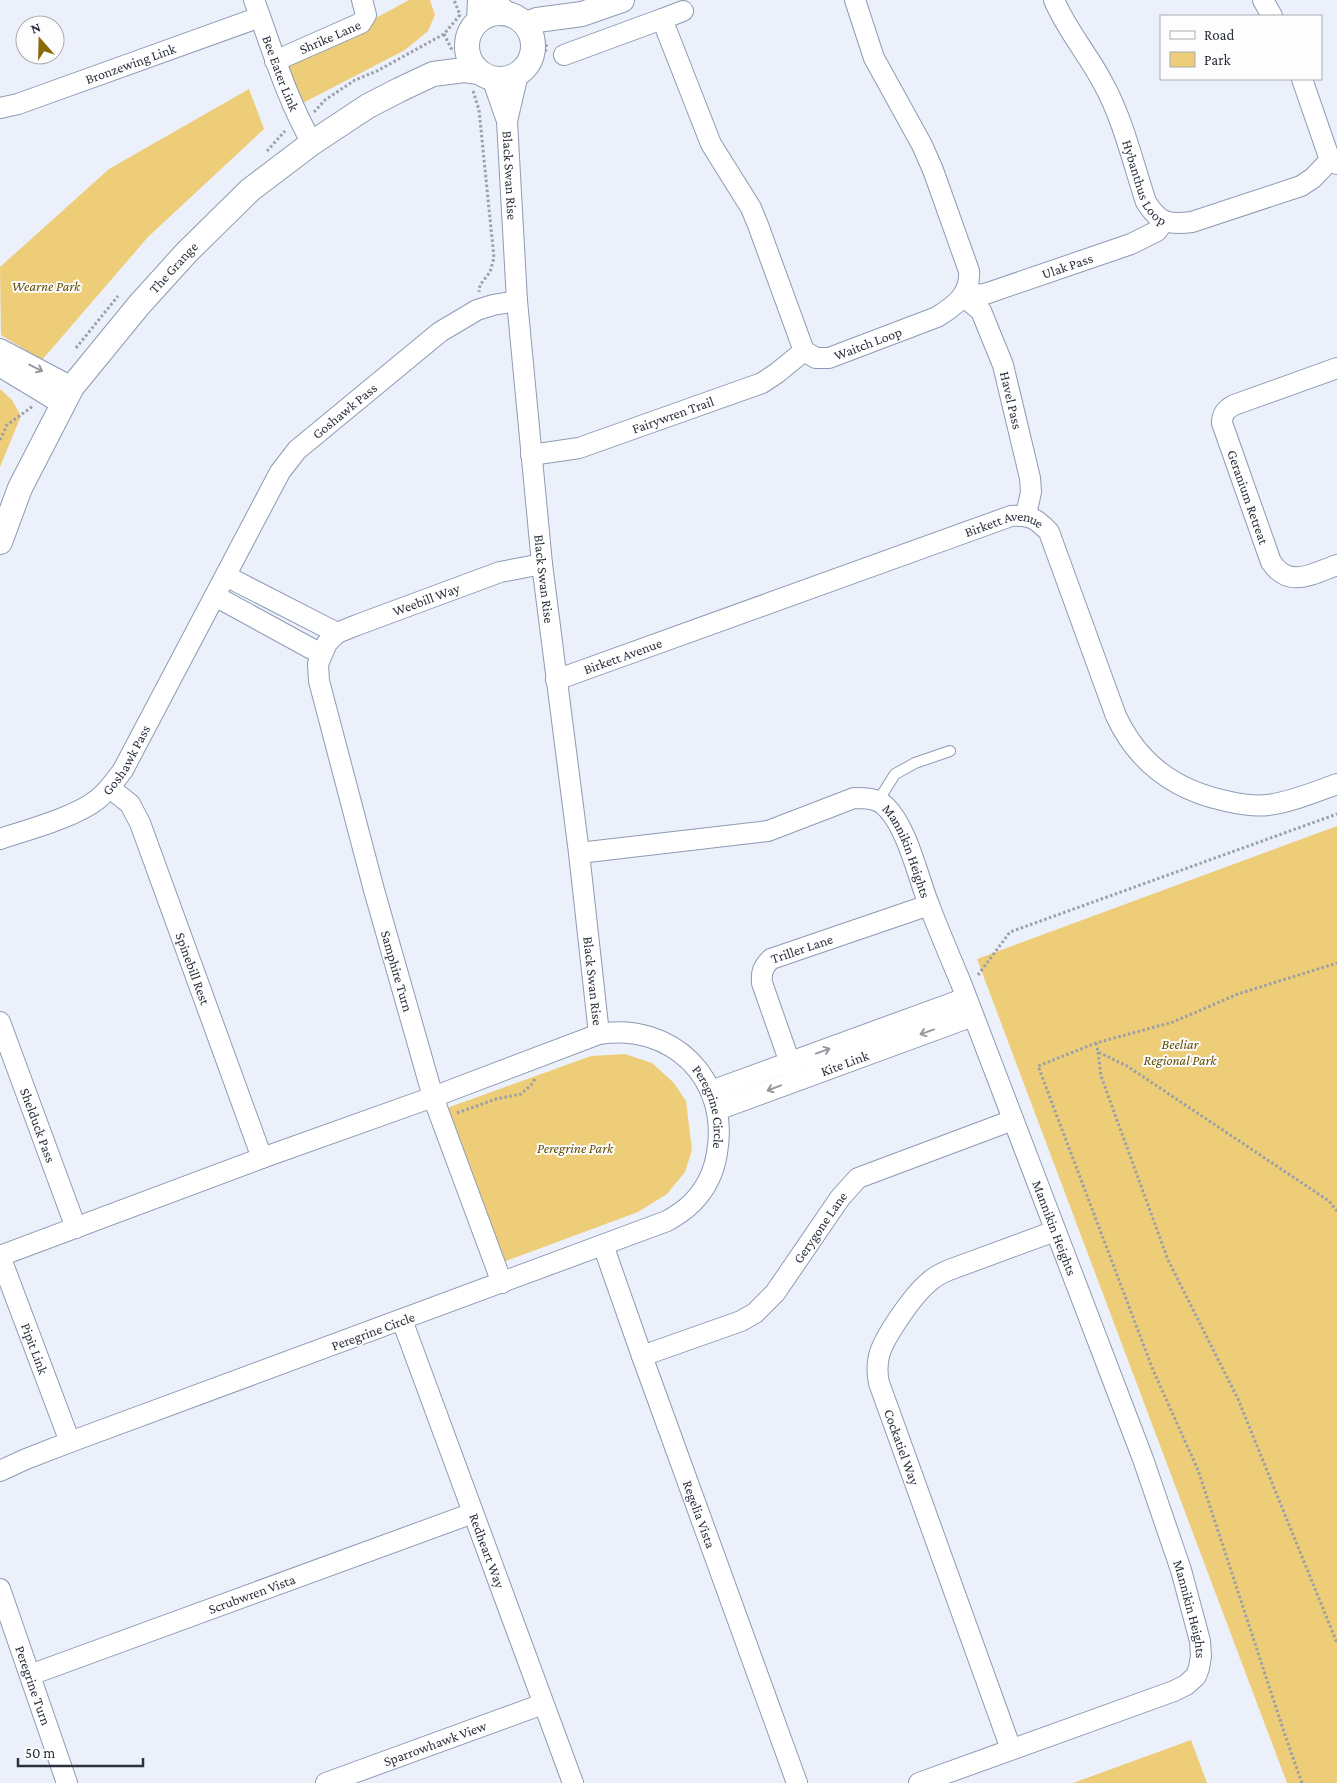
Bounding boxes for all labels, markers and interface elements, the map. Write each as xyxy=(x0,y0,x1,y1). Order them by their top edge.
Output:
north arrow xyxy=(15,15,65,65)
legend xyxy=(1160,15,1322,80)
street label: Shrike Lane xyxy=(297,16,363,57)
text: N xyxy=(28,18,43,37)
text: Road xyxy=(1204,27,1235,43)
street label: Bee Eater Link xyxy=(259,33,303,114)
street label: Bronzewing Link xyxy=(83,40,178,87)
text: Park xyxy=(1204,52,1231,68)
street label: Black Swan Rise xyxy=(500,130,520,220)
street label: Hybanthus Loop xyxy=(1119,138,1169,229)
street label: The Grange xyxy=(146,238,201,296)
street label: Ulak Pass xyxy=(1040,250,1095,282)
park label: Wearne Park xyxy=(12,278,81,294)
street label: Waitch Loop xyxy=(832,323,904,363)
one-way arrow xyxy=(28,364,43,373)
street label: Havel Pass xyxy=(997,370,1026,431)
street label: Goshawk Pass xyxy=(309,379,380,442)
street label: Fairywren Trail xyxy=(630,393,716,437)
street label: Geranium Retreat xyxy=(1224,448,1272,547)
street label: Birkett Avenue xyxy=(962,508,1047,540)
street label: Black Swan Rise xyxy=(531,534,558,624)
street label: Weebill Way xyxy=(390,579,462,619)
street label: Birkett Avenue xyxy=(581,634,664,677)
street label: Goshawk Pass xyxy=(99,722,153,798)
street label: Mannikin Heights xyxy=(879,801,934,900)
street label: Samphire Turn xyxy=(378,929,416,1014)
street label: Spinebill Rest xyxy=(172,930,214,1007)
street label: Triller Lane xyxy=(769,930,835,967)
street label: Black Swan Rise xyxy=(580,936,606,1026)
one-way arrow xyxy=(920,1028,935,1037)
park label: Beeliar Regional Park xyxy=(1144,1036,1217,1068)
one-way arrow xyxy=(815,1046,830,1055)
street label: Kite Link xyxy=(818,1047,871,1079)
street label: Peregrine Circle xyxy=(689,1062,727,1150)
one-way arrow xyxy=(767,1084,782,1093)
street label: Shelduck Pass xyxy=(17,1086,59,1165)
park label: Peregrine Park xyxy=(537,1140,614,1156)
street label: Mannikin Heights xyxy=(1029,1178,1080,1278)
street label: Gerygone Lane xyxy=(790,1188,850,1266)
street label: Peregrine Circle xyxy=(329,1309,417,1353)
street label: Pipit Link xyxy=(18,1321,52,1377)
street label: Cockatiel Way xyxy=(881,1407,923,1488)
street label: Regelia Vista xyxy=(680,1478,719,1551)
street label: Redheart Way xyxy=(466,1511,509,1591)
street label: Mannikin Heights xyxy=(1170,1558,1209,1659)
street label: Scrubwren Vista xyxy=(206,1571,298,1617)
street label: Peregrine Turn xyxy=(12,1644,55,1728)
street label: Sparrowhawk View xyxy=(381,1717,489,1769)
scale bar xyxy=(18,1736,142,1768)
text: 50 m xyxy=(25,1745,55,1761)

